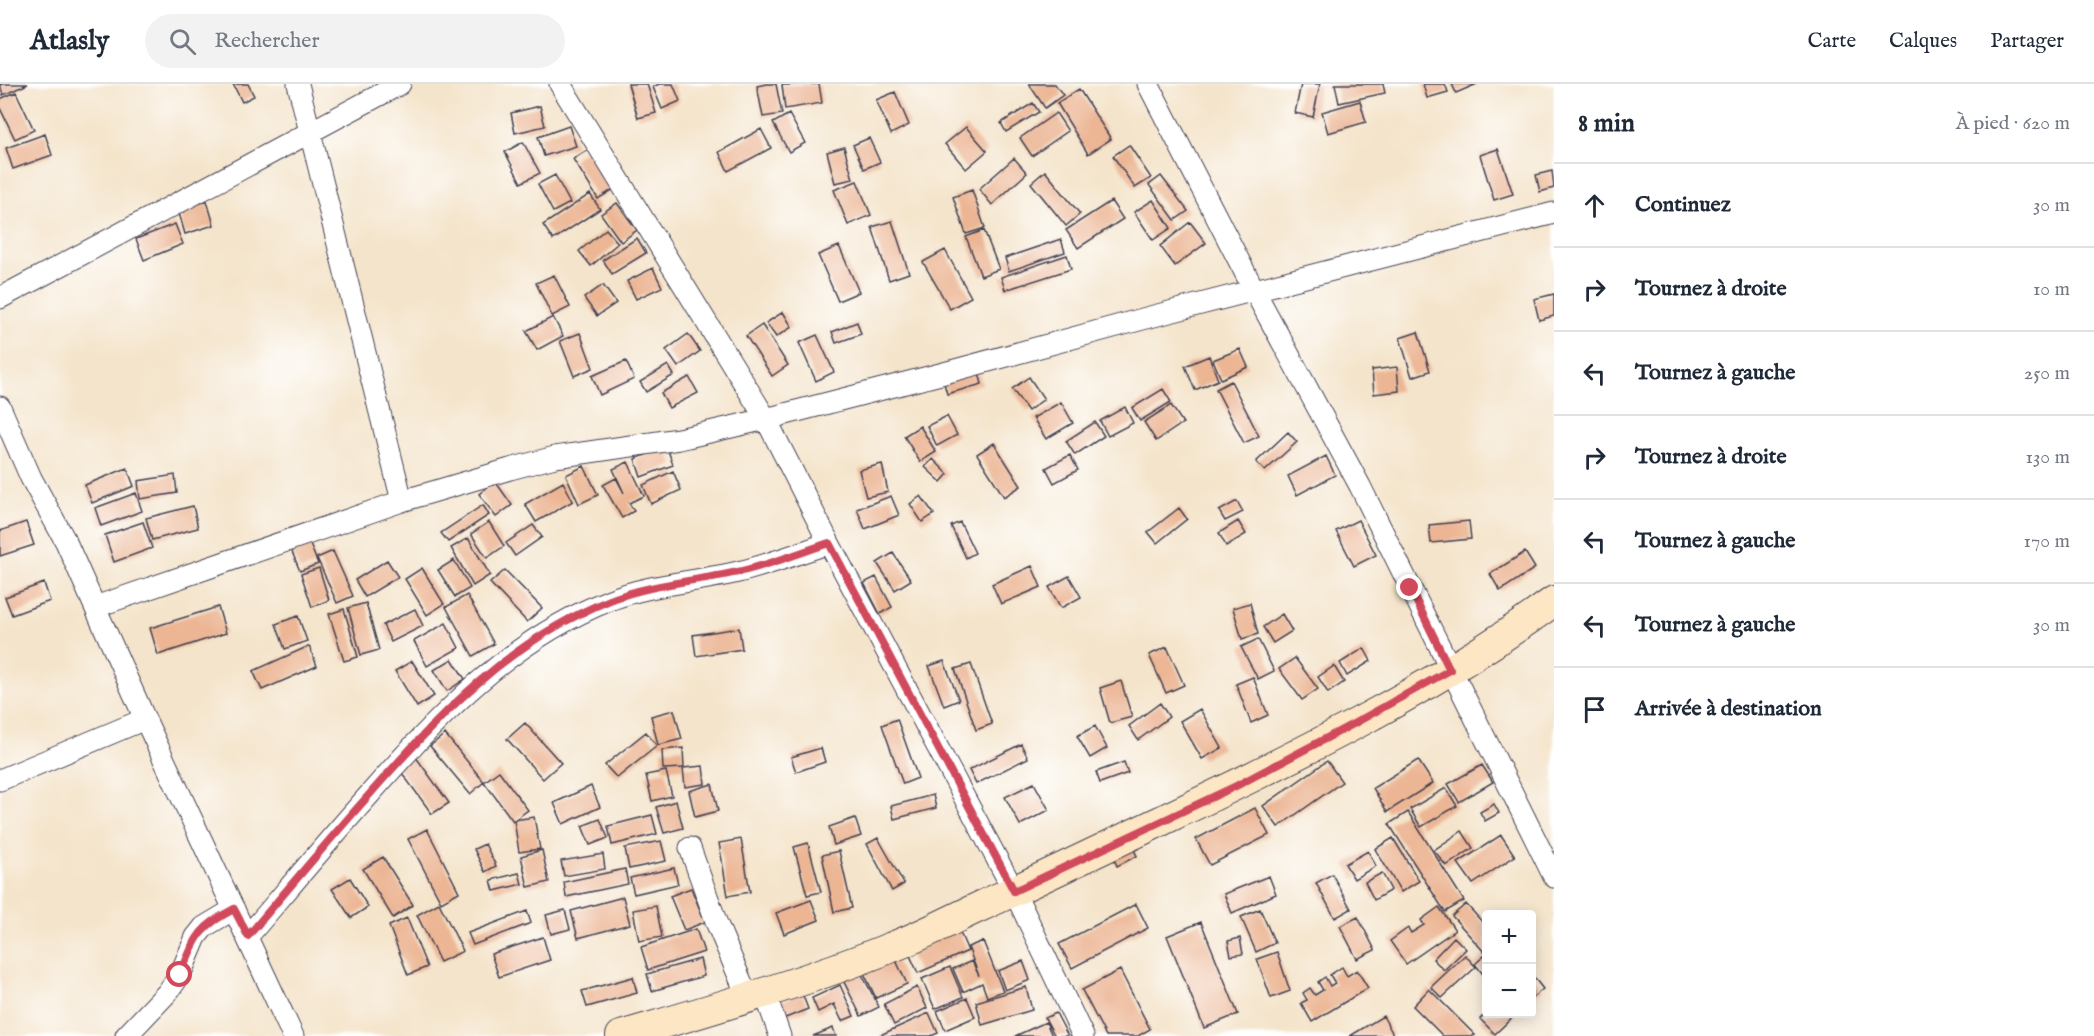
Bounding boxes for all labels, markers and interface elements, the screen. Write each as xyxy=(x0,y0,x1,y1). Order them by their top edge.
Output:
search box xyxy=(145,14,565,68)
text: Atlasly xyxy=(30,24,109,59)
icon: search xyxy=(166,25,199,58)
text: Rechercher xyxy=(214,27,320,55)
text: Carte xyxy=(1807,28,1856,55)
text: Calques xyxy=(1889,28,1957,55)
text: Partager xyxy=(1990,28,2064,55)
text: 8 min xyxy=(1578,107,1635,140)
text: À pied · 620 m xyxy=(1956,111,2070,136)
icon: ahead xyxy=(1578,189,1611,222)
text: Continuez xyxy=(1635,191,1731,219)
text: 30 m xyxy=(2033,193,2070,218)
icon: right xyxy=(1578,273,1611,306)
text: Tournez à droite xyxy=(1635,275,1786,303)
text: 10 m xyxy=(2033,277,2070,302)
icon: left xyxy=(1578,357,1611,390)
text: Tournez à gauche xyxy=(1635,359,1795,387)
text: 250 m xyxy=(2024,361,2070,386)
icon: right xyxy=(1578,441,1611,474)
text: Tournez à droite xyxy=(1635,443,1786,471)
text: 130 m xyxy=(2025,445,2070,470)
icon: left xyxy=(1578,525,1611,558)
text: Tournez à gauche xyxy=(1635,527,1795,555)
text: 170 m xyxy=(2024,529,2070,554)
route end xyxy=(1396,574,1422,600)
icon: left xyxy=(1578,609,1611,642)
text: Tournez à gauche xyxy=(1635,611,1795,639)
text: 30 m xyxy=(2033,613,2070,638)
icon: arrive xyxy=(1578,693,1611,726)
text: Arrivée à destination xyxy=(1635,695,1822,723)
map controls xyxy=(1482,910,1536,1018)
button: + xyxy=(1482,910,1536,964)
route start xyxy=(166,961,192,987)
button: − xyxy=(1482,964,1536,1018)

